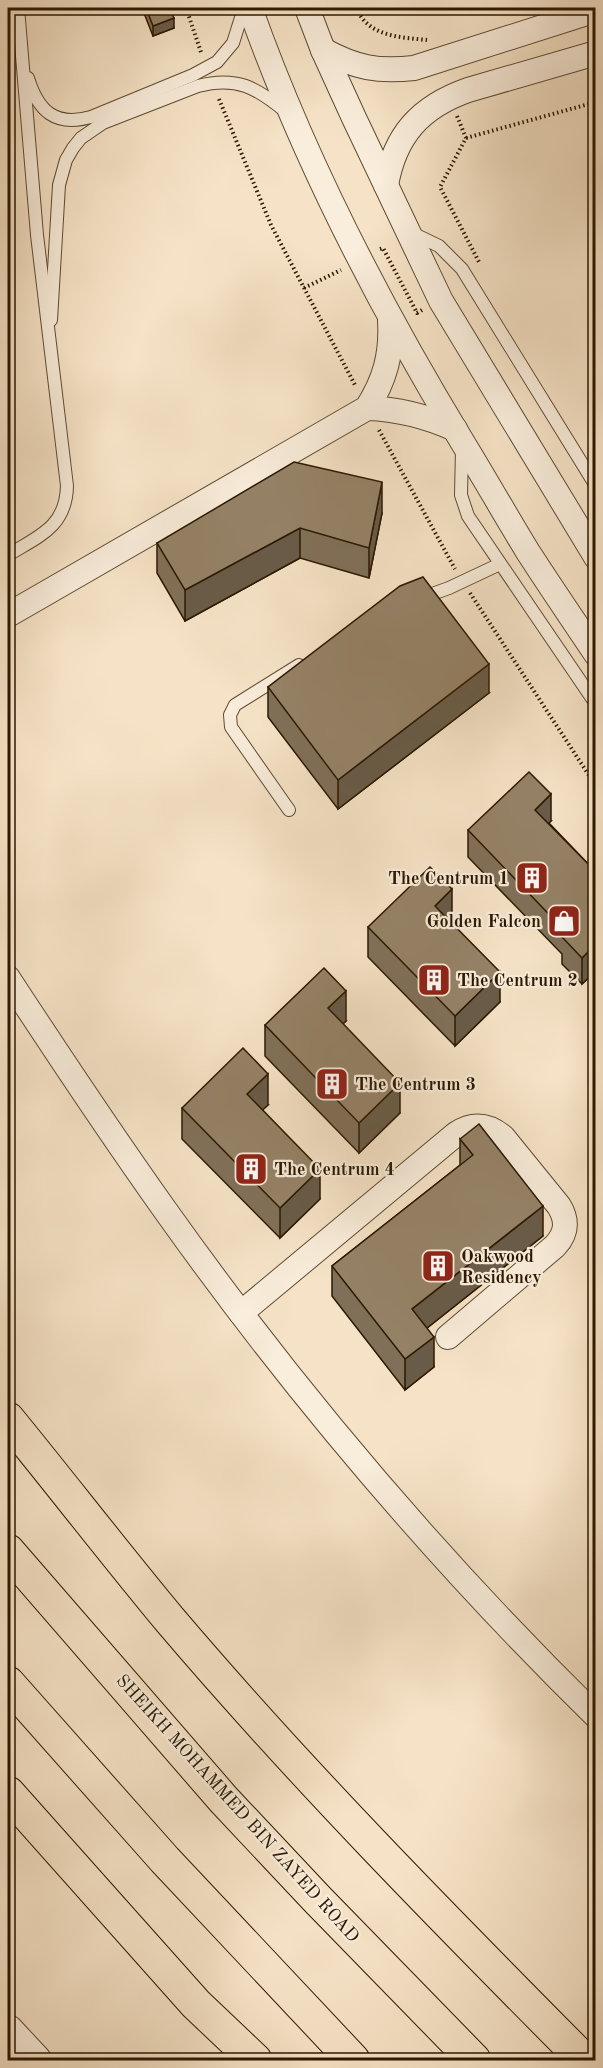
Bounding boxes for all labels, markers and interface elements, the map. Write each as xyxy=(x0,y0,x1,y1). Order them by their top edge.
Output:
building icon: The Centrum 1 xyxy=(514,860,550,896)
place label: The Centrum 1 xyxy=(388,870,509,888)
shop icon: Golden Falcon xyxy=(546,903,582,939)
place label: Golden Falcon xyxy=(427,913,541,931)
building icon: The Centrum 2 xyxy=(416,962,452,998)
place label: The Centrum 2 xyxy=(457,972,578,990)
building icon: The Centrum 3 xyxy=(314,1066,350,1102)
place label: The Centrum 3 xyxy=(355,1076,476,1094)
building icon: The Centrum 4 xyxy=(233,1151,269,1187)
place label: The Centrum 4 xyxy=(274,1161,395,1179)
building icon: Oakwood Residency xyxy=(420,1248,456,1284)
place label: Oakwood Residency xyxy=(461,1248,542,1287)
street label: SHEIKH MOHAMMED BIN ZAYED ROAD xyxy=(112,1671,362,1946)

